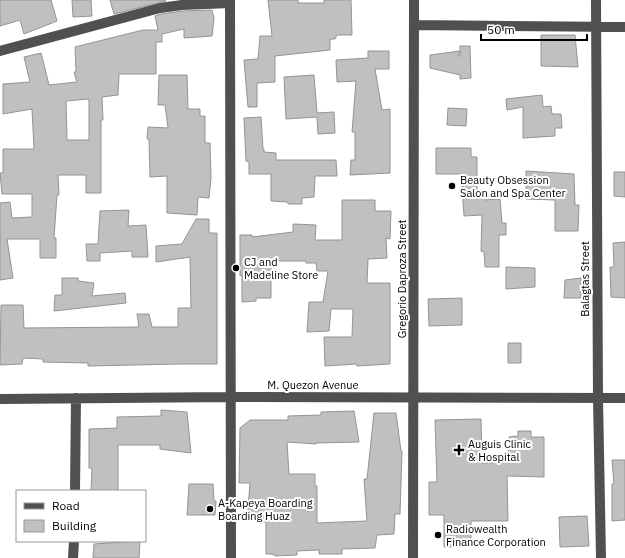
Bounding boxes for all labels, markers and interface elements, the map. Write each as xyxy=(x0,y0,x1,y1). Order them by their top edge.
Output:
scale bar xyxy=(481,16,587,42)
text: 50 m xyxy=(487,22,515,37)
place label: Beauty Obsession Salon and Spa Center xyxy=(460,173,566,200)
marker: Beauty Obsession Salon and Spa Center xyxy=(447,181,457,191)
street label: Gregorio Daproza Street xyxy=(395,220,409,338)
street label: Balagtas Street xyxy=(578,241,592,317)
place label: CJ and Madeline Store xyxy=(244,255,318,282)
marker: CJ and Madeline Store xyxy=(231,263,241,273)
street label: M. Quezon Avenue xyxy=(267,378,359,392)
place label: Auguis Clinic & Hospital xyxy=(468,437,532,464)
marker: Auguis Clinic & Hospital xyxy=(453,444,465,456)
legend xyxy=(16,490,146,542)
place label: A-Kapeya Boarding Boarding Huaz xyxy=(218,496,313,523)
text: Road xyxy=(52,498,80,513)
marker: A-Kapeya Boarding Boarding Huaz xyxy=(205,504,215,514)
text: Building xyxy=(52,518,97,533)
place label: Radiowealth Finance Corporation xyxy=(446,522,546,549)
marker: Radiowealth Finance Corporation xyxy=(433,530,443,540)

